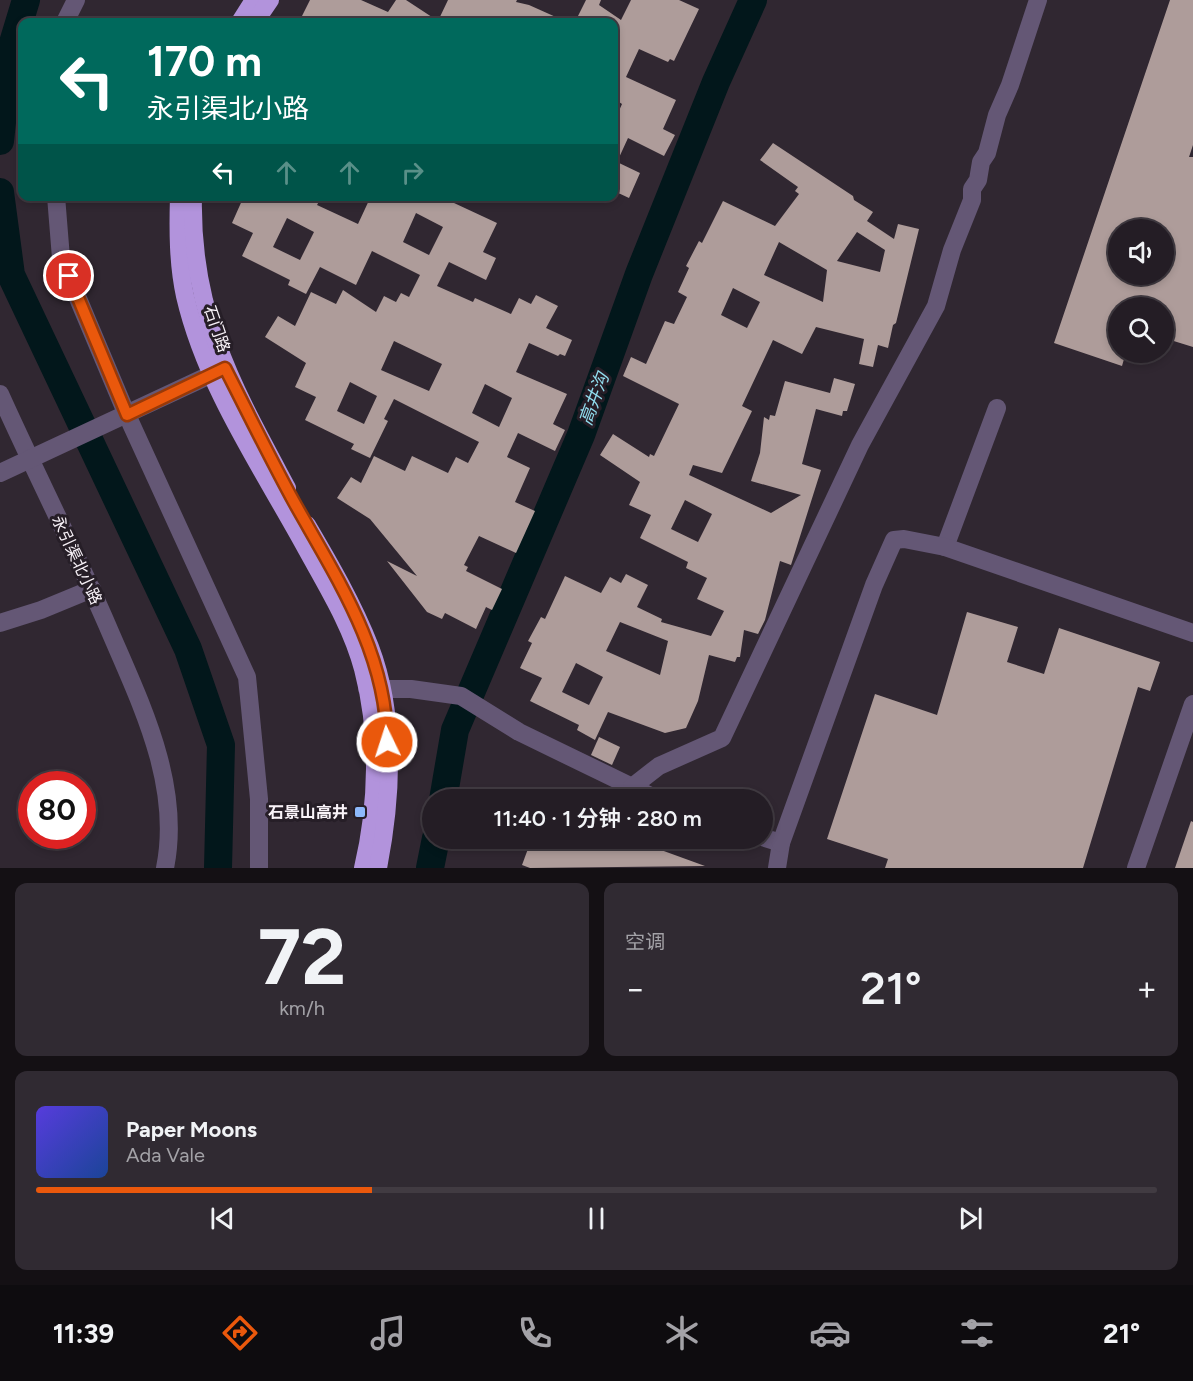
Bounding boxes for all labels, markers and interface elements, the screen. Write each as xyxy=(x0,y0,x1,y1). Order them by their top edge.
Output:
text: 170 m xyxy=(147,36,262,87)
icon: left xyxy=(48,42,126,120)
text: 永引渠北小路 xyxy=(147,92,309,125)
icon: left xyxy=(207,156,240,189)
icon: ahead xyxy=(270,156,303,189)
icon: ahead xyxy=(333,156,366,189)
icon: right xyxy=(396,156,429,189)
map controls xyxy=(1108,219,1174,363)
button: sound xyxy=(1108,219,1174,285)
pin xyxy=(43,250,94,301)
icon: arrive xyxy=(52,259,85,292)
button: search xyxy=(1108,297,1174,363)
street label: 石门路 xyxy=(200,303,234,355)
water label: 高井沟 xyxy=(574,368,614,428)
street label: 永引渠北小路 xyxy=(48,512,106,608)
position arrow xyxy=(355,710,419,774)
speed limit sign: 80 xyxy=(18,771,96,849)
place label: 石景山高井 xyxy=(268,803,348,822)
marker: 石景山高井 xyxy=(353,805,367,819)
text: 11:40 · 1 分钟 · 280 m xyxy=(493,805,702,832)
text: 72 xyxy=(258,910,346,1004)
text: 空调 xyxy=(625,930,665,954)
text: 21° xyxy=(860,961,922,1015)
text: − xyxy=(625,969,646,1008)
text: + xyxy=(1136,969,1157,1008)
text: km/h xyxy=(279,996,325,1020)
text: Paper Moons xyxy=(126,1116,257,1143)
text: Ada Vale xyxy=(126,1143,205,1167)
icon: previous xyxy=(206,1202,239,1235)
icon: pause xyxy=(580,1202,613,1235)
icon: next xyxy=(954,1202,987,1235)
icon: directions xyxy=(219,1312,261,1354)
icon: music xyxy=(367,1312,409,1354)
icon: phone xyxy=(514,1312,556,1354)
icon: climate xyxy=(661,1312,703,1354)
icon: car xyxy=(809,1312,851,1354)
icon: filters xyxy=(956,1312,998,1354)
text: 11:39 xyxy=(53,1317,114,1350)
text: 21° xyxy=(1103,1317,1140,1350)

